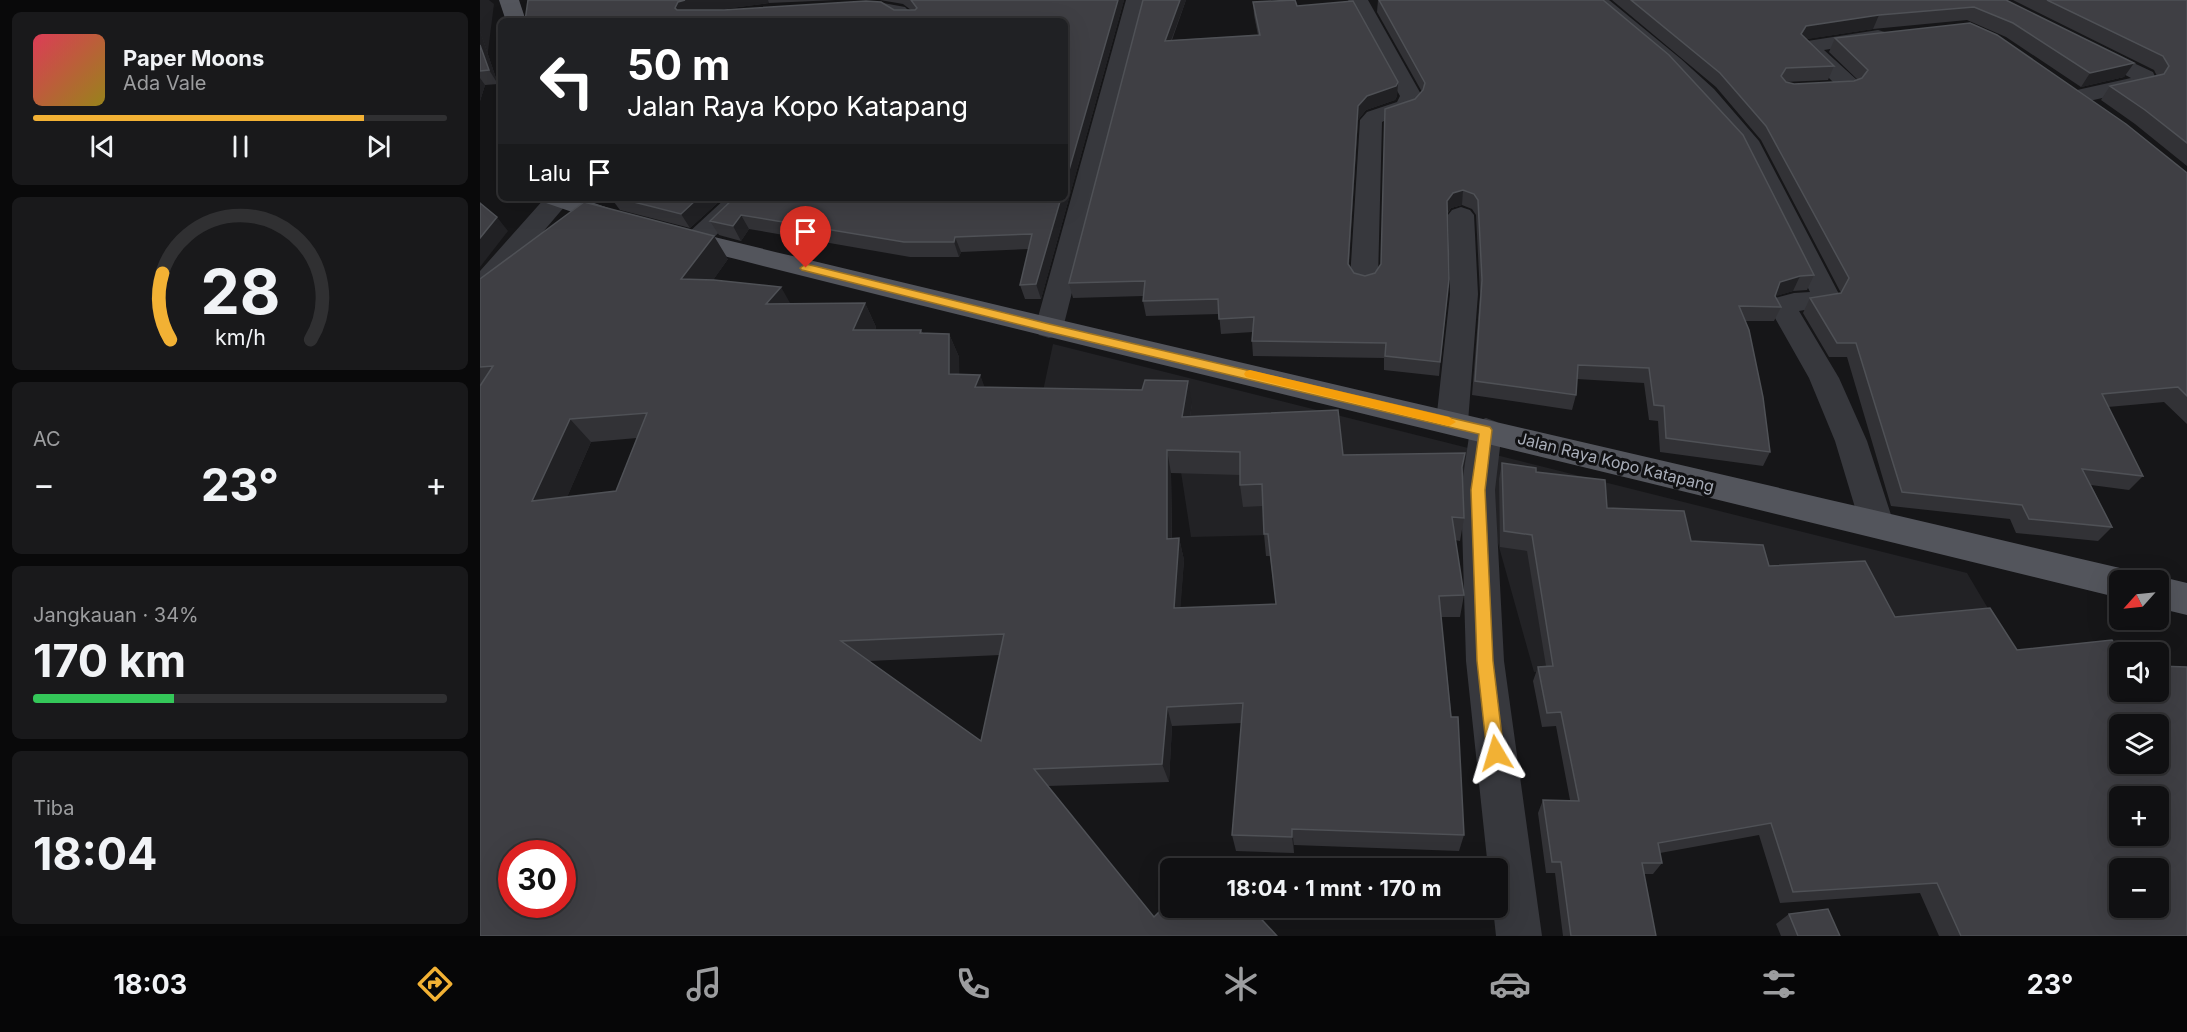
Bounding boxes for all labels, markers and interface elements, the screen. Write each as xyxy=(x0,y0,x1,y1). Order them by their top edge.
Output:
text: 50 m xyxy=(627,39,730,90)
icon: left xyxy=(528,42,606,120)
text: Paper Moons xyxy=(123,45,264,71)
text: Ada Vale xyxy=(123,71,206,95)
text: Jalan Raya Kopo Katapang xyxy=(627,90,968,123)
icon: previous xyxy=(86,130,119,163)
icon: pause xyxy=(224,130,257,163)
icon: next xyxy=(362,130,395,163)
icon: arrive xyxy=(583,156,616,189)
text: Lalu xyxy=(528,160,571,186)
pin xyxy=(780,206,831,268)
icon: arrive xyxy=(789,215,822,248)
text: 28 xyxy=(200,254,280,329)
text: km/h xyxy=(215,325,265,351)
text: AC xyxy=(33,427,61,451)
street label: Jalan Raya Kopo Katapang xyxy=(1516,428,1716,496)
text: 23° xyxy=(201,457,279,512)
text: − xyxy=(33,464,55,504)
text: + xyxy=(425,464,447,504)
north arrow xyxy=(2109,570,2169,630)
map controls xyxy=(2109,570,2169,918)
text: Jangkauan · 34% xyxy=(33,603,199,627)
text: 170 km xyxy=(33,633,186,688)
button: sound xyxy=(2109,642,2169,702)
button: layers xyxy=(2109,714,2169,774)
position arrow xyxy=(1464,721,1528,785)
button: + xyxy=(2109,786,2169,846)
text: Tiba xyxy=(33,796,74,820)
text: 18:04 xyxy=(33,826,158,881)
speed limit sign: 30 xyxy=(498,840,576,918)
button: − xyxy=(2109,858,2169,918)
text: 18:04 · 1 mnt · 170 m xyxy=(1227,875,1441,901)
icon: directions xyxy=(414,963,456,1005)
icon: music xyxy=(683,963,725,1005)
icon: phone xyxy=(952,963,994,1005)
icon: climate xyxy=(1220,963,1262,1005)
icon: car xyxy=(1489,963,1531,1005)
icon: filters xyxy=(1758,963,1800,1005)
text: 18:03 xyxy=(113,968,187,1001)
text: 23° xyxy=(2027,968,2074,1001)

